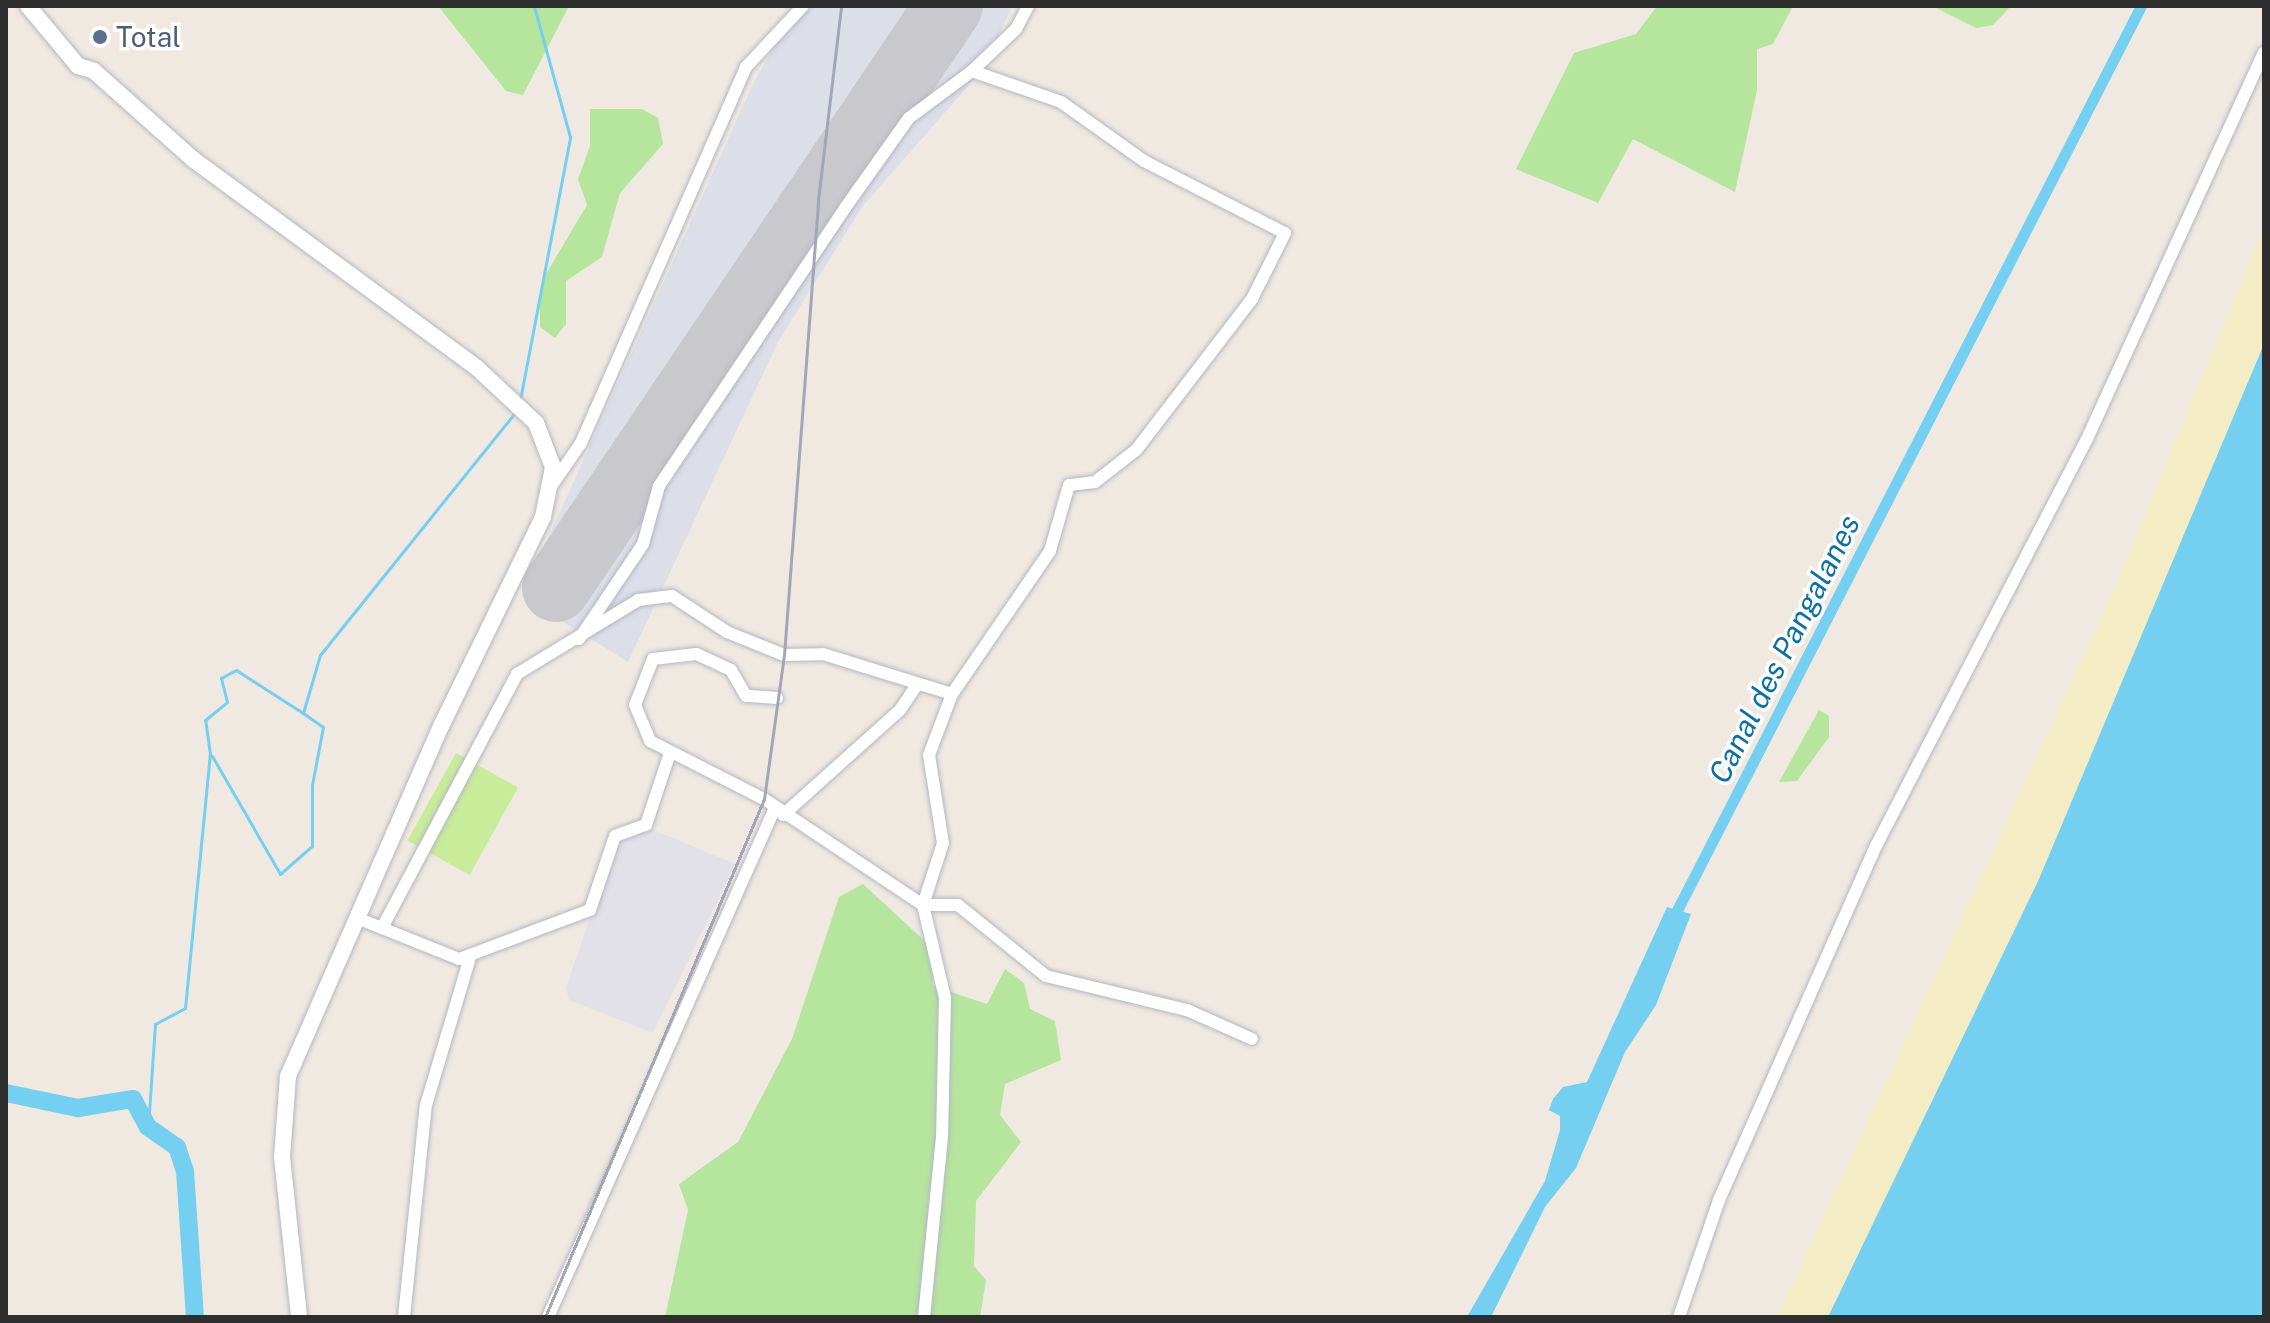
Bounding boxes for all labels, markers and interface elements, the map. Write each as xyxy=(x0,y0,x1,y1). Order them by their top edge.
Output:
place label: Total xyxy=(116,20,181,54)
marker: Total xyxy=(91,28,109,46)
water label: Canal des Pangalanes xyxy=(1701,509,1867,789)

